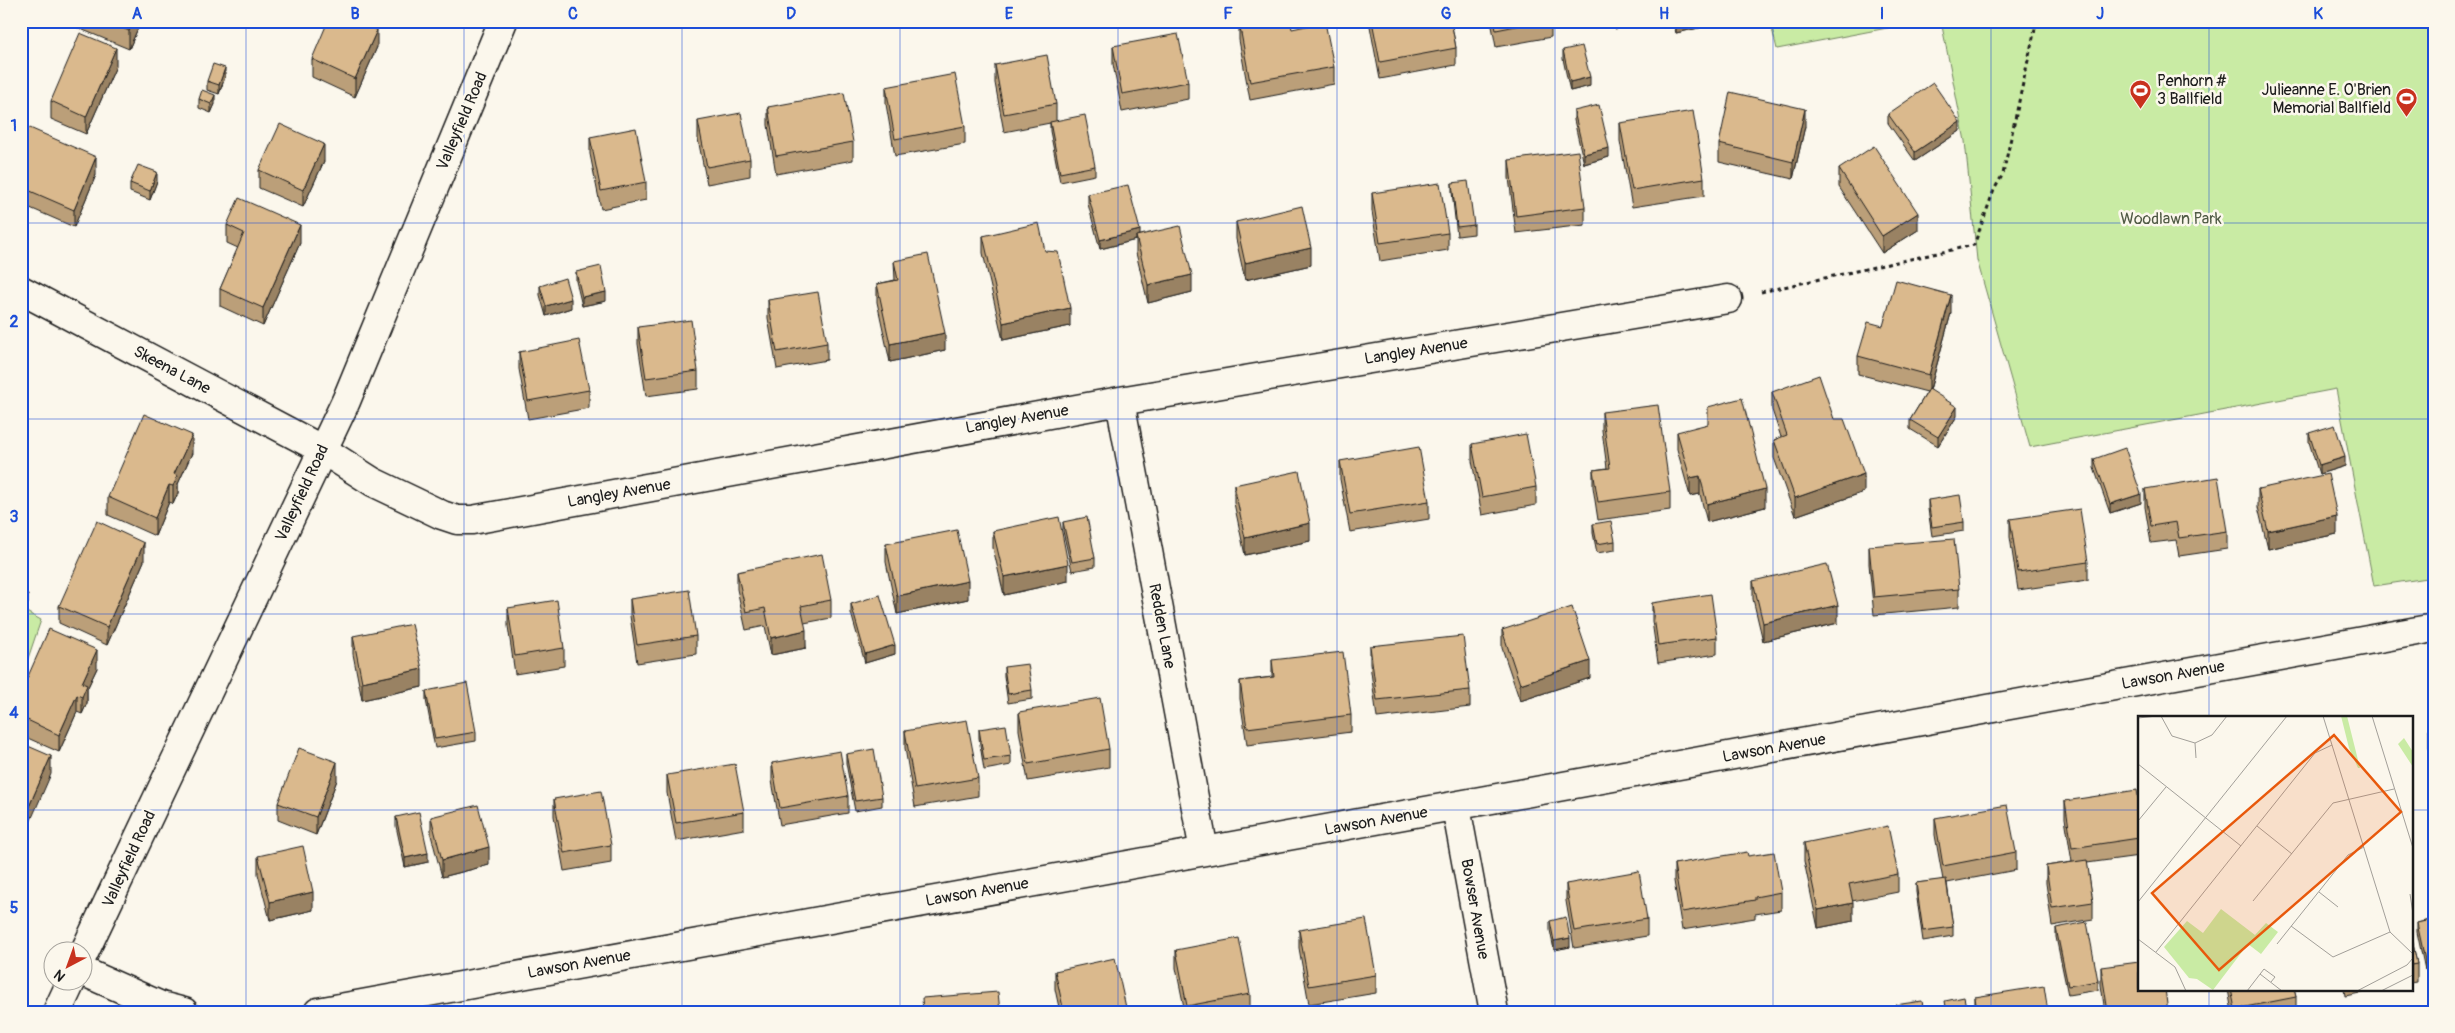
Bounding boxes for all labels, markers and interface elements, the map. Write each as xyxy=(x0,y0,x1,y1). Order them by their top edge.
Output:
text: A xyxy=(132,4,143,24)
text: B xyxy=(350,4,360,24)
text: C xyxy=(568,4,578,24)
text: D xyxy=(786,4,796,24)
text: E xyxy=(1005,4,1014,24)
text: F xyxy=(1223,4,1233,24)
text: G xyxy=(1441,4,1452,24)
text: H xyxy=(1659,4,1669,24)
text: I xyxy=(1880,4,1884,24)
text: J xyxy=(2096,4,2104,24)
text: K xyxy=(2313,4,2323,24)
street label: Valleyfield Road xyxy=(432,69,492,173)
place label: Penhorn # 3 Ballfield xyxy=(2157,71,2227,109)
sports icon: Penhorn # 3 Ballfield xyxy=(2129,78,2153,109)
place label: Julieanne E. O'Brien Memorial Ballfield xyxy=(2261,80,2391,118)
sports icon: Julieanne E. O'Brien Memorial Ballfield xyxy=(2395,87,2419,118)
text: 1 xyxy=(11,116,17,136)
park label: Woodlawn Park xyxy=(2120,209,2222,229)
text: 2 xyxy=(10,312,19,332)
street label: Langley Avenue xyxy=(1363,333,1469,369)
street label: Skeena Lane xyxy=(130,341,214,399)
street label: Langley Avenue xyxy=(964,400,1070,438)
street label: Valleyfield Road xyxy=(271,441,333,545)
street label: Langley Avenue xyxy=(566,474,672,512)
text: 3 xyxy=(10,507,19,527)
street label: Redden Lane xyxy=(1144,582,1180,670)
street label: Lawson Avenue xyxy=(2120,656,2226,694)
text: 4 xyxy=(9,703,19,723)
inset map xyxy=(2138,716,2412,990)
street label: Lawson Avenue xyxy=(1721,729,1827,767)
street label: Lawson Avenue xyxy=(1323,802,1429,840)
street label: Valleyfield Road xyxy=(98,807,160,911)
street label: Bowser Avenue xyxy=(1456,857,1494,961)
street label: Lawson Avenue xyxy=(924,873,1030,911)
text: 5 xyxy=(10,898,19,918)
north arrow xyxy=(42,940,92,990)
street label: Lawson Avenue xyxy=(526,945,632,983)
text: N xyxy=(51,966,69,985)

